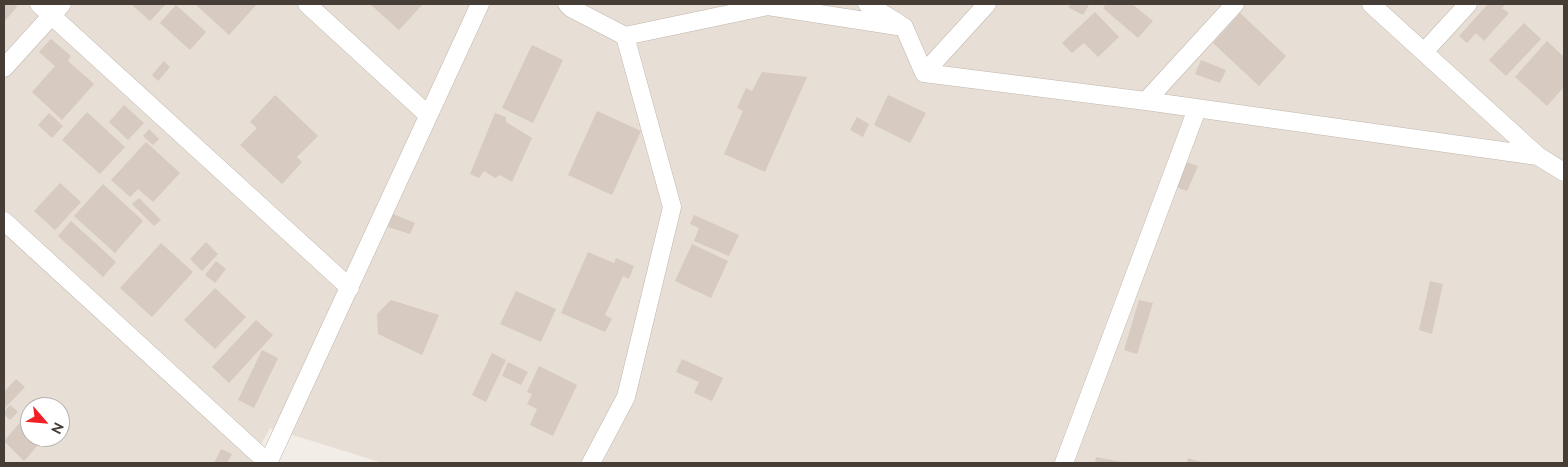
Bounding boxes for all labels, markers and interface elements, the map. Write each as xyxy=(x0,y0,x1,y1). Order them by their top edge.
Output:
north arrow xyxy=(20,397,70,447)
text: N xyxy=(48,420,67,437)

